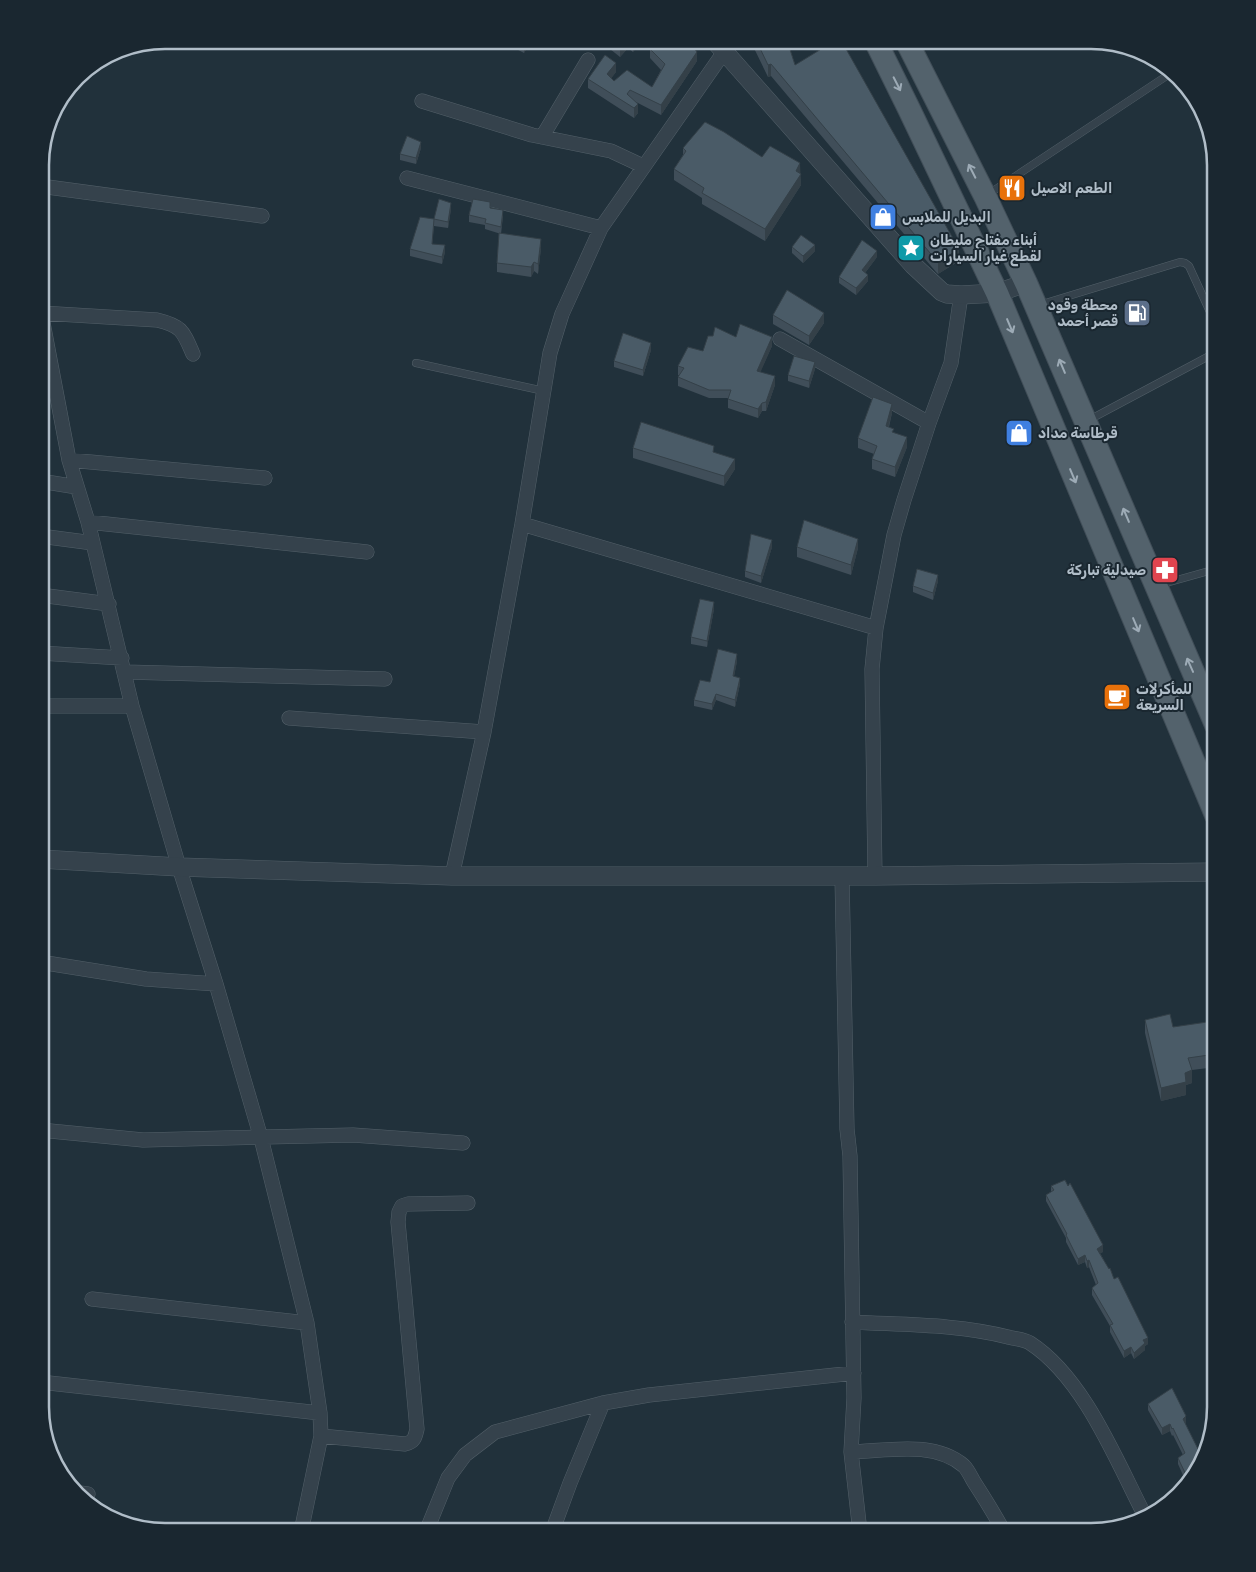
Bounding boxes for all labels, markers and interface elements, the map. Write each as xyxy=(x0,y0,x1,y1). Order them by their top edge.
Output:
one-way arrow xyxy=(892,76,902,91)
one-way arrow xyxy=(967,163,977,178)
restaurant icon: الطعم الاصيل xyxy=(997,173,1027,203)
place label: الطعم الاصيل xyxy=(1031,180,1112,197)
shop icon: البديل للملابس xyxy=(868,202,898,232)
place label: البديل للملابس xyxy=(902,209,991,226)
place label: أبناء مفتاح مليطان لقطع غيار السيارات xyxy=(930,232,1042,267)
place icon: أبناء مفتاح مليطان لقطع غيار السيارات xyxy=(896,233,926,263)
place label: محطة وقود قصر أحمد xyxy=(1048,297,1118,330)
fuel station icon: محطة وقود قصر أحمد xyxy=(1122,298,1152,328)
one-way arrow xyxy=(1006,318,1016,333)
one-way arrow xyxy=(1057,359,1067,374)
shop icon: قرطاسة مداد xyxy=(1004,418,1034,448)
place label: قرطاسة مداد xyxy=(1038,425,1118,442)
one-way arrow xyxy=(1070,468,1079,483)
one-way arrow xyxy=(1120,508,1130,523)
pharmacy icon: صيدلية تباركة xyxy=(1150,555,1180,585)
place label: صيدلية تباركة xyxy=(1067,562,1146,579)
one-way arrow xyxy=(1132,617,1142,632)
one-way arrow xyxy=(1184,658,1194,673)
place label: للمأكرلات السريعة xyxy=(1136,681,1192,714)
cafe icon: للمأكرلات السريعة xyxy=(1102,682,1132,712)

